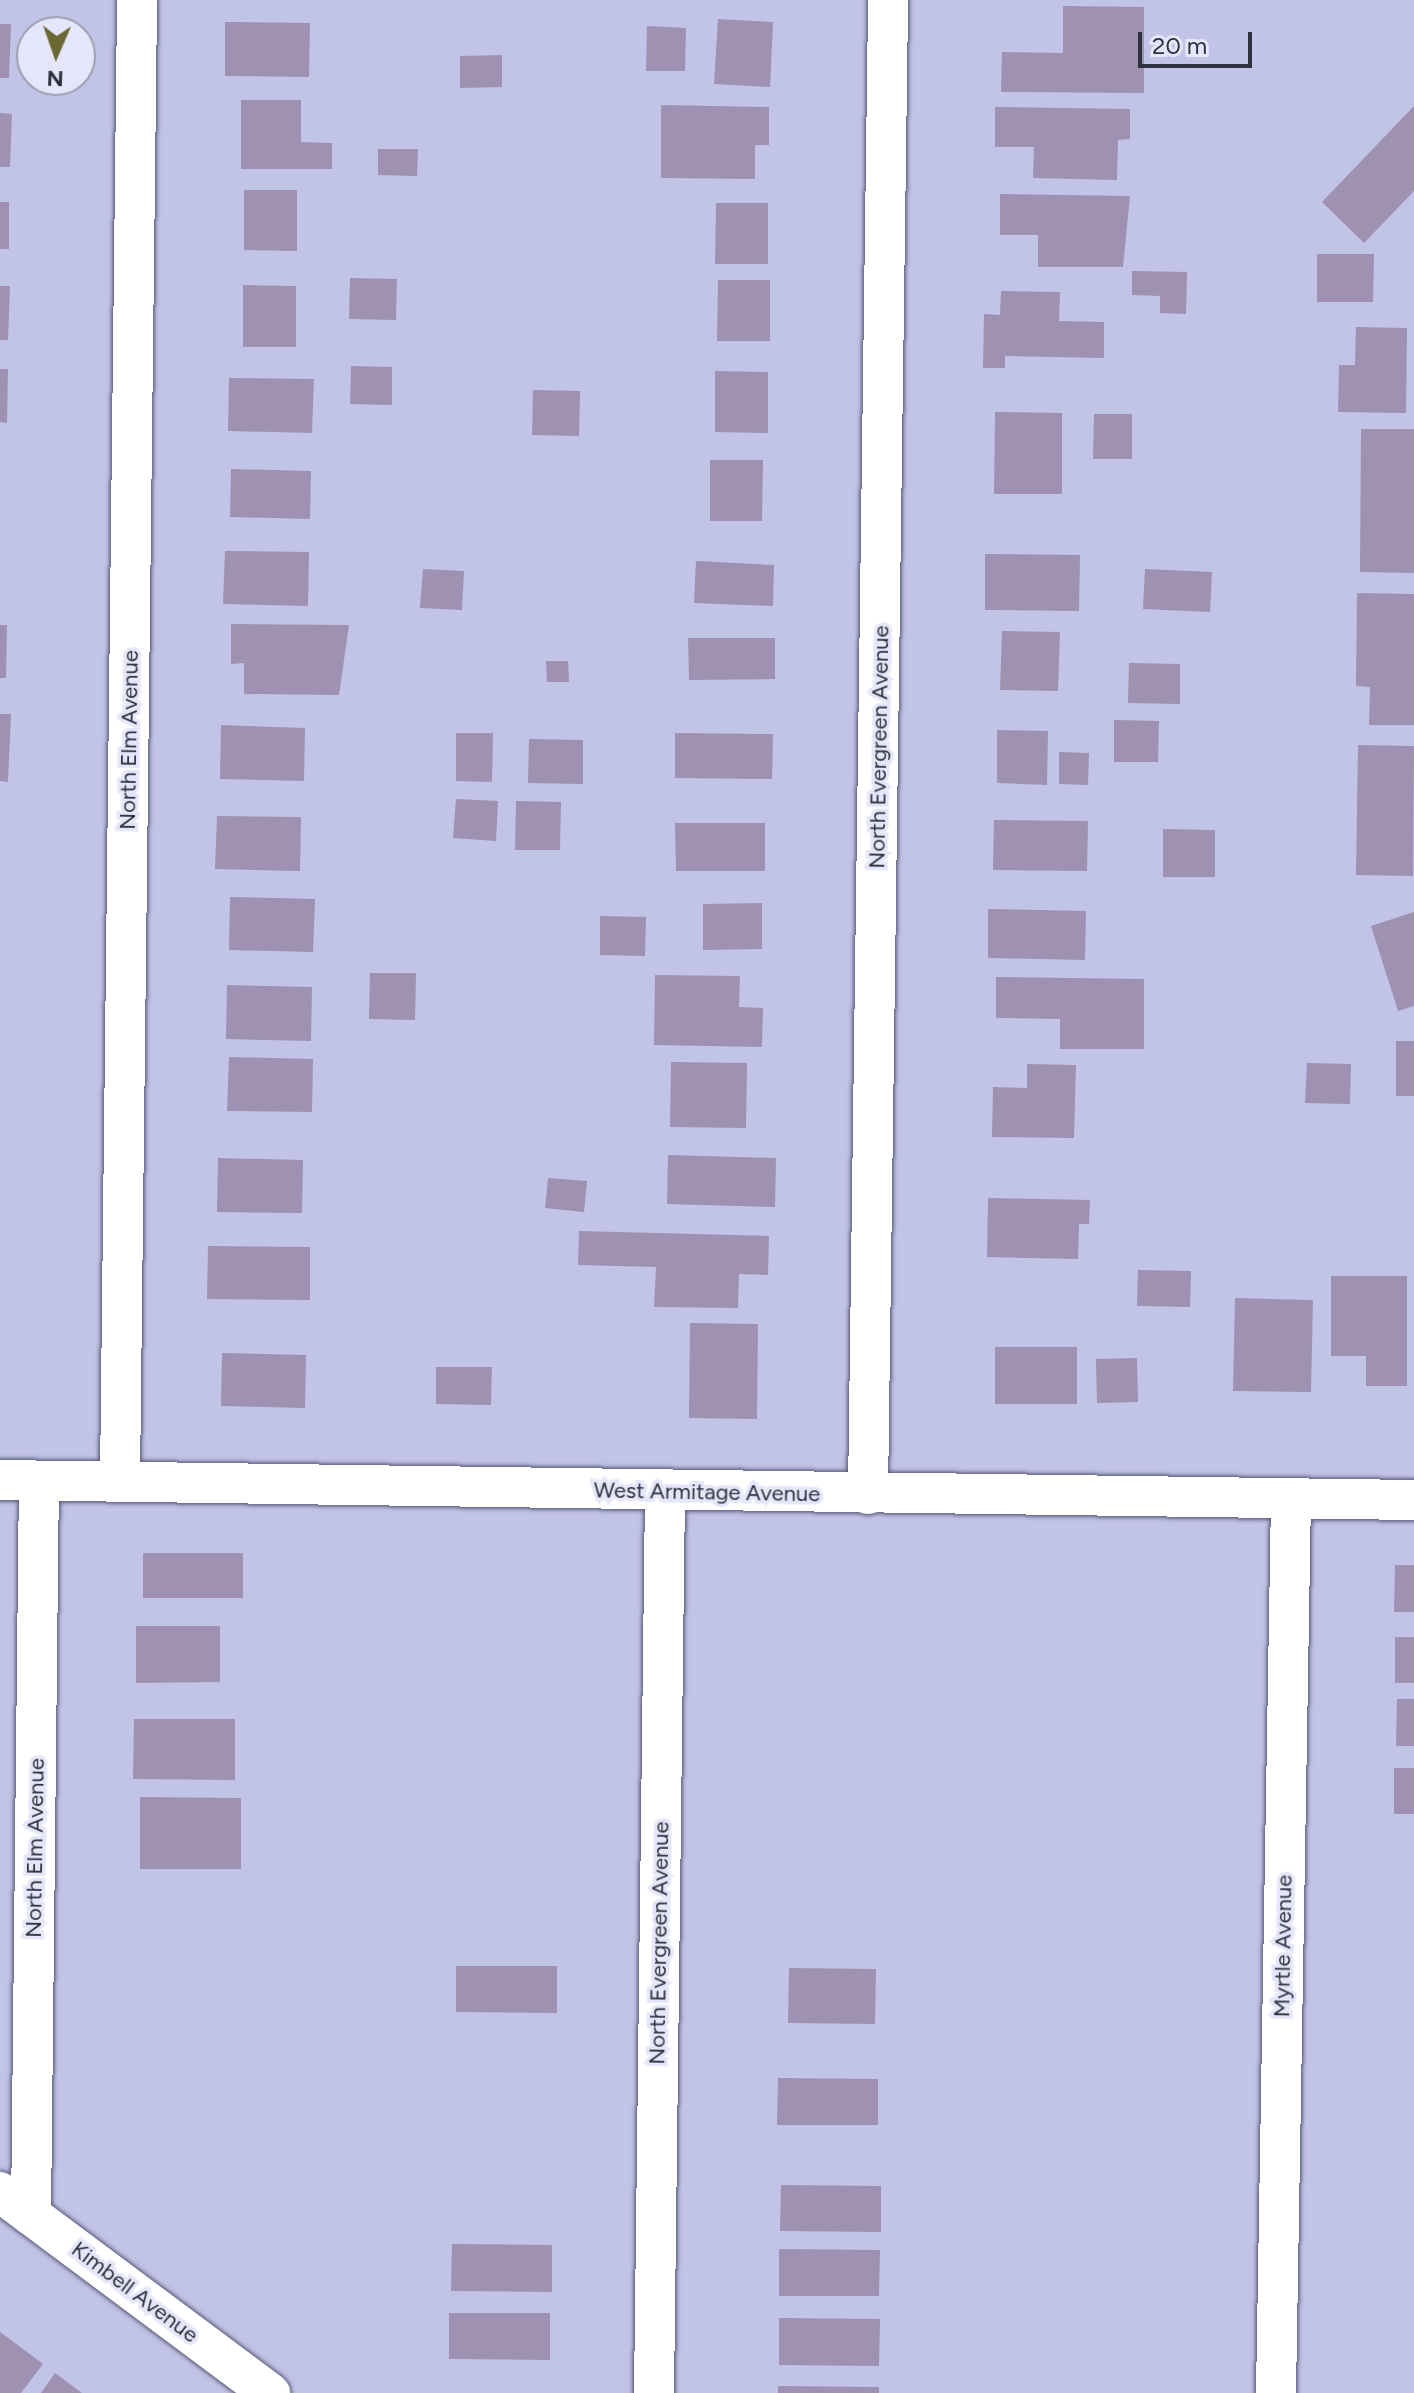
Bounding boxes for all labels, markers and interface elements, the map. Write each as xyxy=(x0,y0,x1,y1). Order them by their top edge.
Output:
north arrow xyxy=(16,16,96,96)
scale bar xyxy=(1142,16,1256,66)
text: 20 m xyxy=(1152,31,1207,60)
text: N xyxy=(46,65,64,92)
street label: North Evergreen Avenue xyxy=(864,625,894,869)
street label: North Elm Avenue xyxy=(114,650,144,830)
street label: West Armitage Avenue xyxy=(593,1477,821,1507)
street label: North Elm Avenue xyxy=(20,1758,50,1938)
street label: North Evergreen Avenue xyxy=(644,1821,674,2065)
street label: Myrtle Avenue xyxy=(1269,1874,1297,2018)
street label: Kimbell Avenue xyxy=(66,2236,204,2348)

